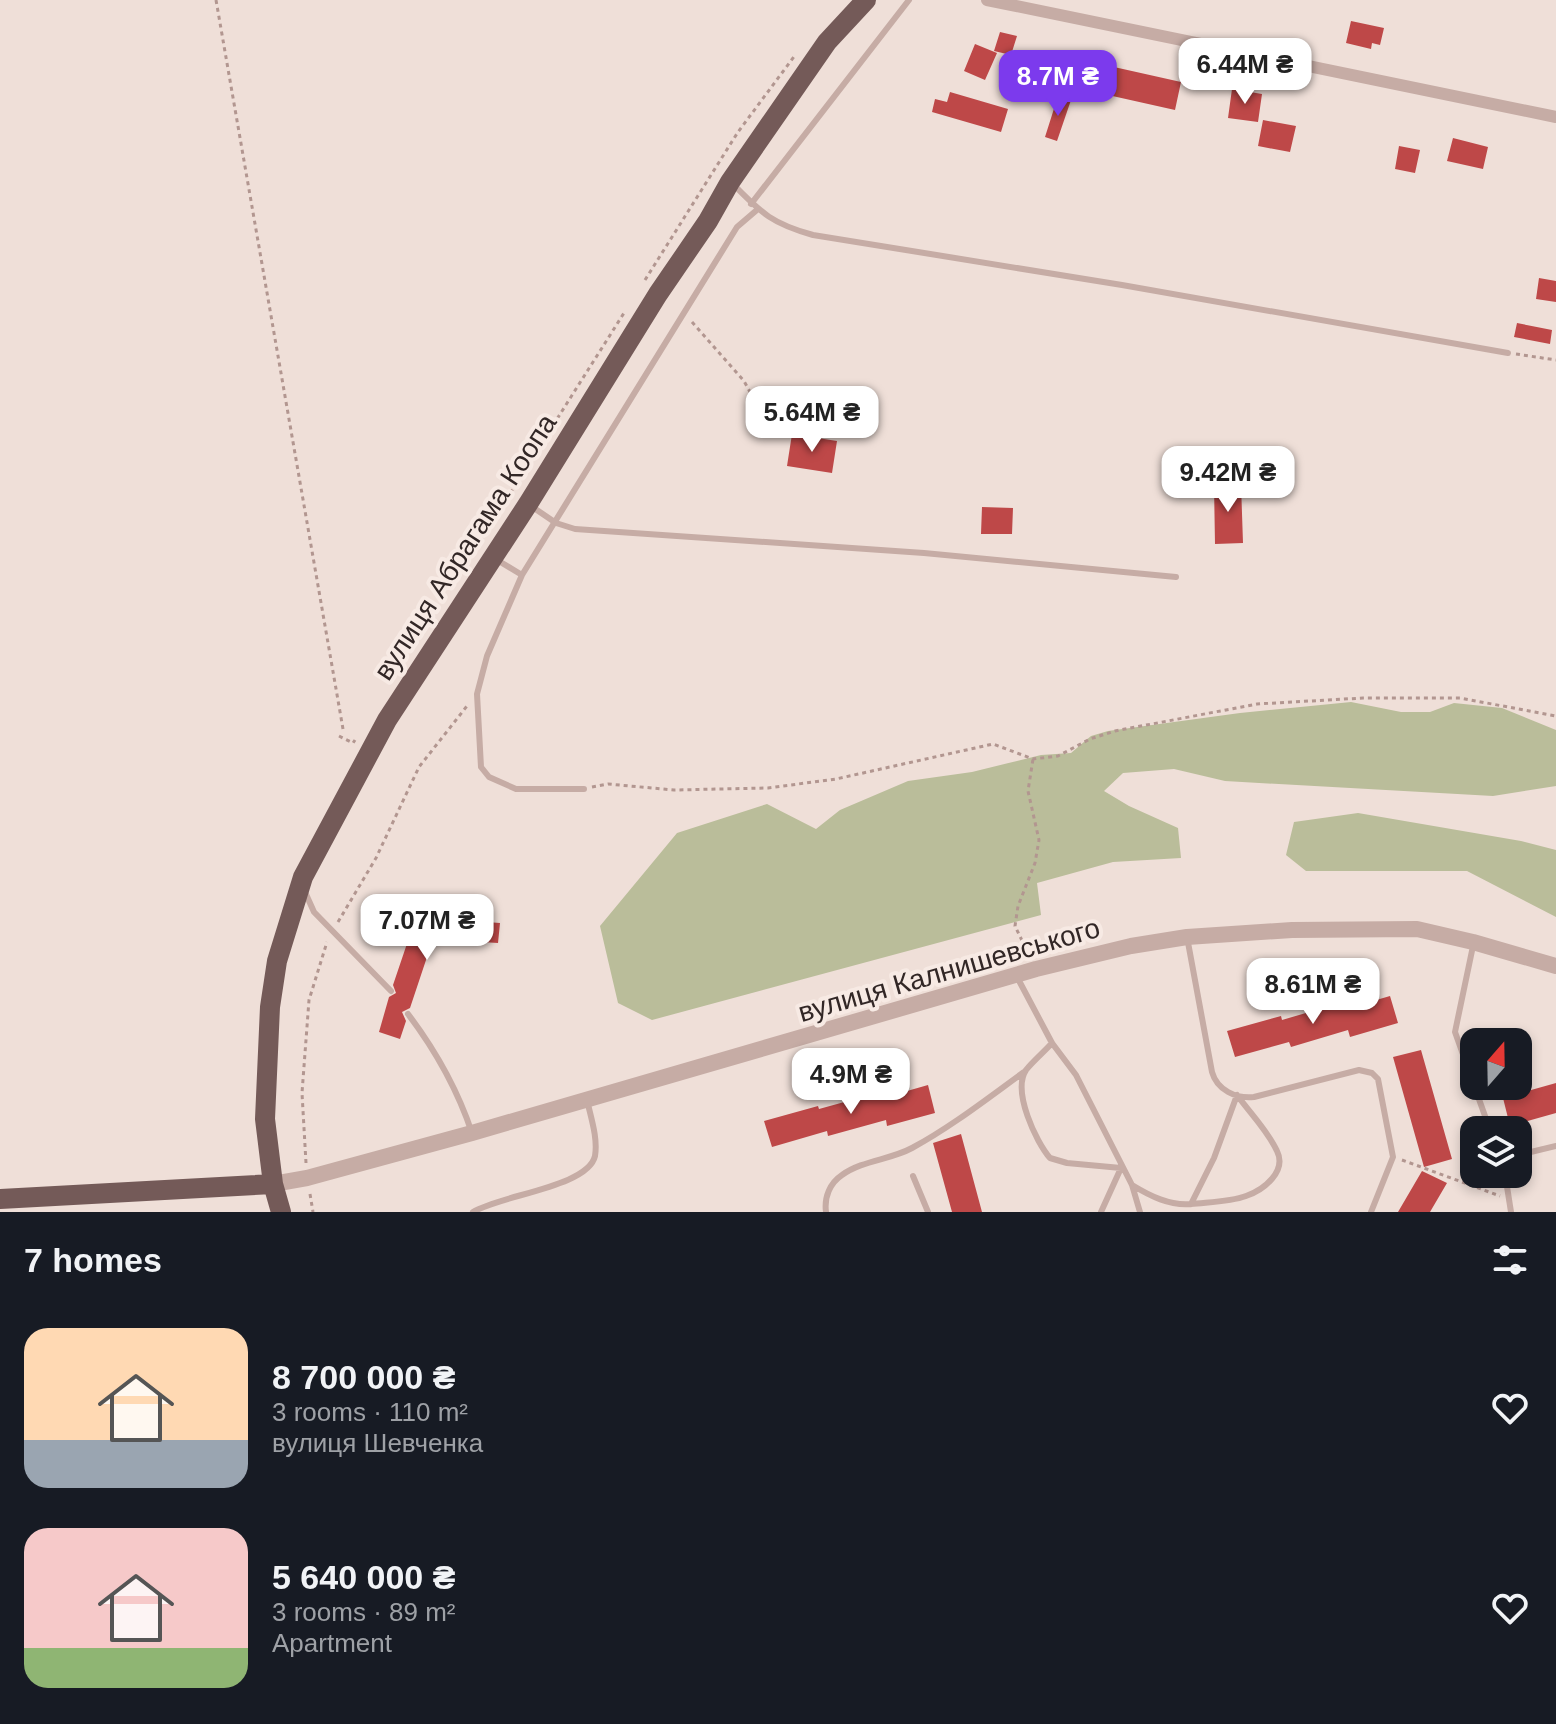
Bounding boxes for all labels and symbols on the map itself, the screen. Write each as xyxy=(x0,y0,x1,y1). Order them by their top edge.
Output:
pin: 6.44M ₴ xyxy=(1171,38,1319,106)
pin: 8.7M ₴ xyxy=(993,50,1123,118)
pin: 5.64M ₴ xyxy=(738,386,886,454)
street label: вулиця Абрагама Коопа xyxy=(367,408,563,686)
pin: 9.42M ₴ xyxy=(1154,446,1302,514)
pin: 7.07M ₴ xyxy=(353,894,501,962)
street label: вулиця Калнишевського xyxy=(795,912,1103,1028)
pin: 8.61M ₴ xyxy=(1239,958,1387,1026)
north arrow xyxy=(1460,1028,1532,1100)
pin: 4.9M ₴ xyxy=(786,1048,916,1116)

